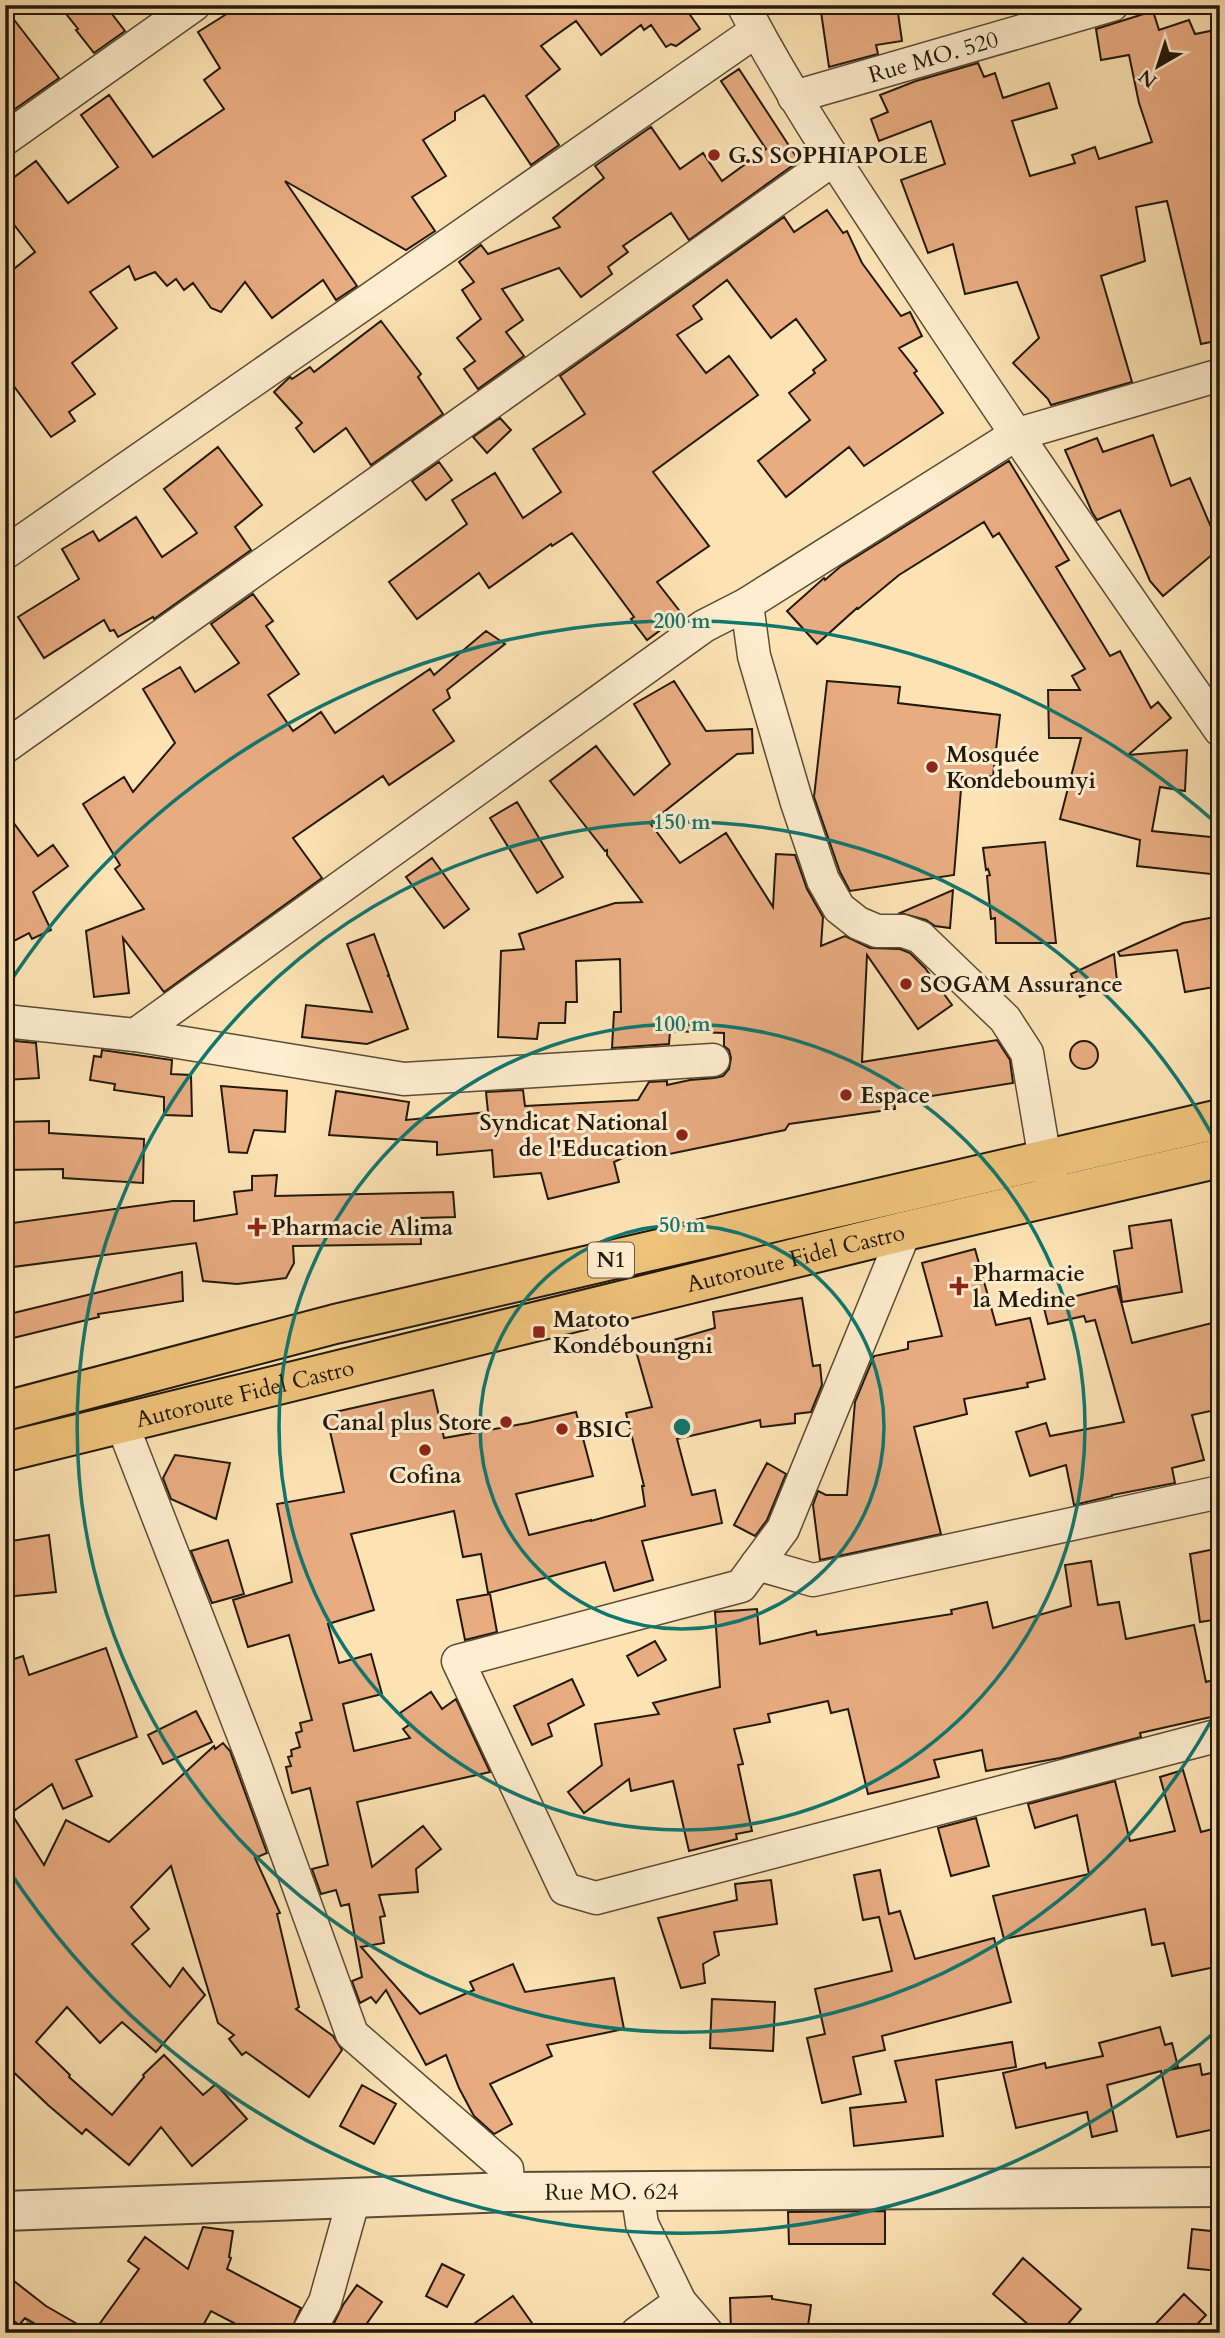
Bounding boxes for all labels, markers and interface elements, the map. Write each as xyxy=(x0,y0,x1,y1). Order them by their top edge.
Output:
street label: Rue MO. 520 xyxy=(865,24,1002,91)
north arrow xyxy=(1124,32,1194,102)
text: N xyxy=(1133,63,1163,94)
place label: G.S SOPHIAPOLE xyxy=(728,140,928,171)
marker: G.S SOPHIAPOLE xyxy=(706,147,722,163)
text: 200 m xyxy=(653,607,711,636)
place label: Mosquée Kondeboumyi xyxy=(946,739,1096,796)
marker: Mosquée Kondeboumyi xyxy=(924,759,940,775)
text: 150 m xyxy=(653,808,711,837)
place label: SOGAM Assurance xyxy=(920,969,1123,1000)
marker: SOGAM Assurance xyxy=(898,976,914,992)
text: 100 m xyxy=(653,1010,711,1039)
place label: Espace xyxy=(860,1080,930,1111)
marker: Espace xyxy=(838,1087,854,1103)
place label: Syndicat National de l'Education xyxy=(480,1107,668,1164)
marker: Syndicat National de l'Education xyxy=(674,1127,690,1143)
text: 50 m xyxy=(659,1211,706,1240)
place label: Pharmacie Alima xyxy=(271,1212,454,1243)
street label: Autoroute Fidel Castro xyxy=(683,1217,908,1300)
marker: Pharmacie Alima xyxy=(249,1219,265,1235)
road number: N1 xyxy=(588,1242,634,1278)
place label: Pharmacie la Medine xyxy=(973,1258,1085,1315)
marker: Pharmacie la Medine xyxy=(951,1278,967,1294)
place label: Matoto Kondéboungni xyxy=(553,1304,713,1361)
marker: Matoto Kondéboungni xyxy=(531,1324,547,1340)
street label: Autoroute Fidel Castro xyxy=(133,1352,357,1435)
place label: Canal plus Store xyxy=(322,1407,492,1438)
marker: Canal plus Store xyxy=(498,1414,514,1430)
place label: BSIC xyxy=(576,1414,632,1445)
centre of rings xyxy=(670,1415,694,1439)
marker: BSIC xyxy=(554,1421,570,1437)
marker: Cofina xyxy=(417,1442,433,1458)
place label: Cofina xyxy=(389,1460,462,1491)
street label: Rue MO. 624 xyxy=(544,2176,679,2208)

